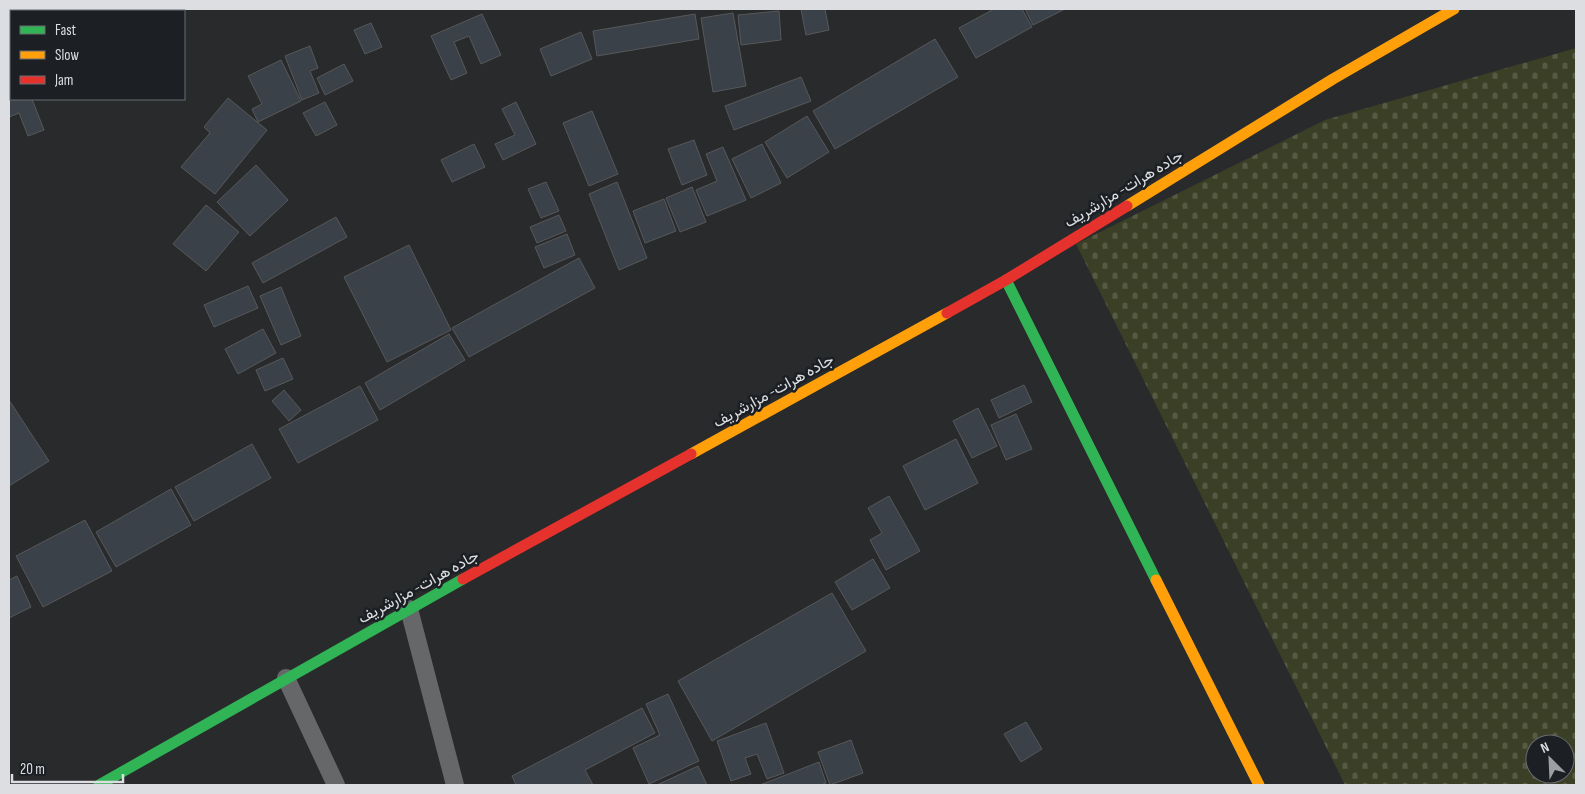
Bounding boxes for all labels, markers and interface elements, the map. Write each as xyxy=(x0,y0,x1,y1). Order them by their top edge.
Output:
legend xyxy=(10,10,185,100)
text: Fast xyxy=(55,21,77,40)
text: Slow xyxy=(55,46,79,65)
text: Jam xyxy=(54,71,73,90)
street label: جاده هرات- مزارشریف xyxy=(1061,146,1187,232)
street label: جاده هرات- مزارشریف xyxy=(710,350,838,432)
street label: جاده هرات- مزارشریف xyxy=(355,546,483,628)
north arrow xyxy=(1525,734,1575,784)
text: N xyxy=(1538,738,1552,757)
scale bar xyxy=(12,752,124,784)
text: 20 m xyxy=(20,760,45,779)

